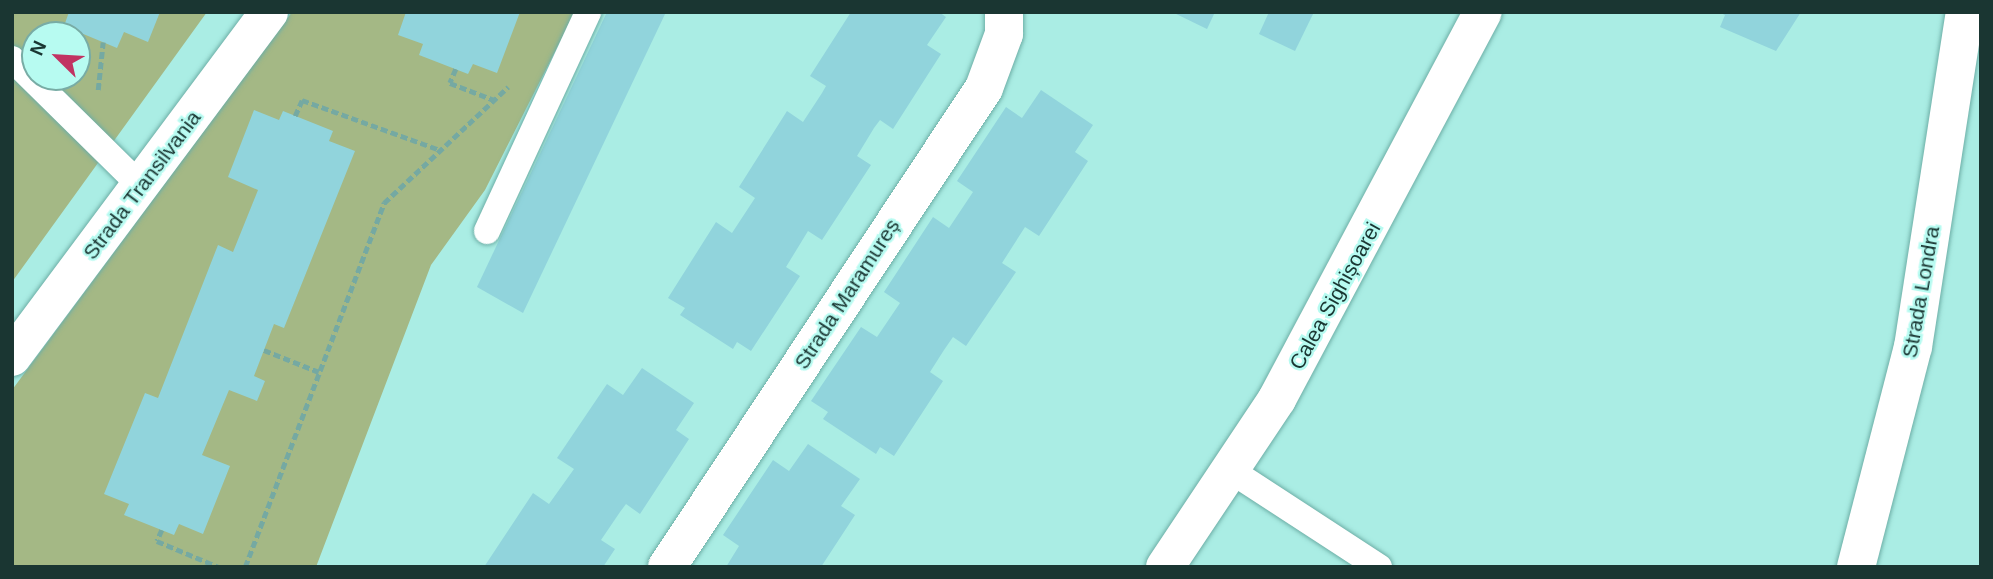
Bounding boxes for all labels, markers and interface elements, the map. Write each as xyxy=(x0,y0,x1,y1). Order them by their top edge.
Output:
north arrow xyxy=(21,21,91,91)
text: N xyxy=(26,38,51,59)
street label: Strada Transilvania xyxy=(78,105,206,265)
street label: Strada Maramureș xyxy=(789,214,905,374)
street label: Calea Sighișoarei xyxy=(1284,218,1386,374)
street label: Strada Londra xyxy=(1897,224,1945,360)

